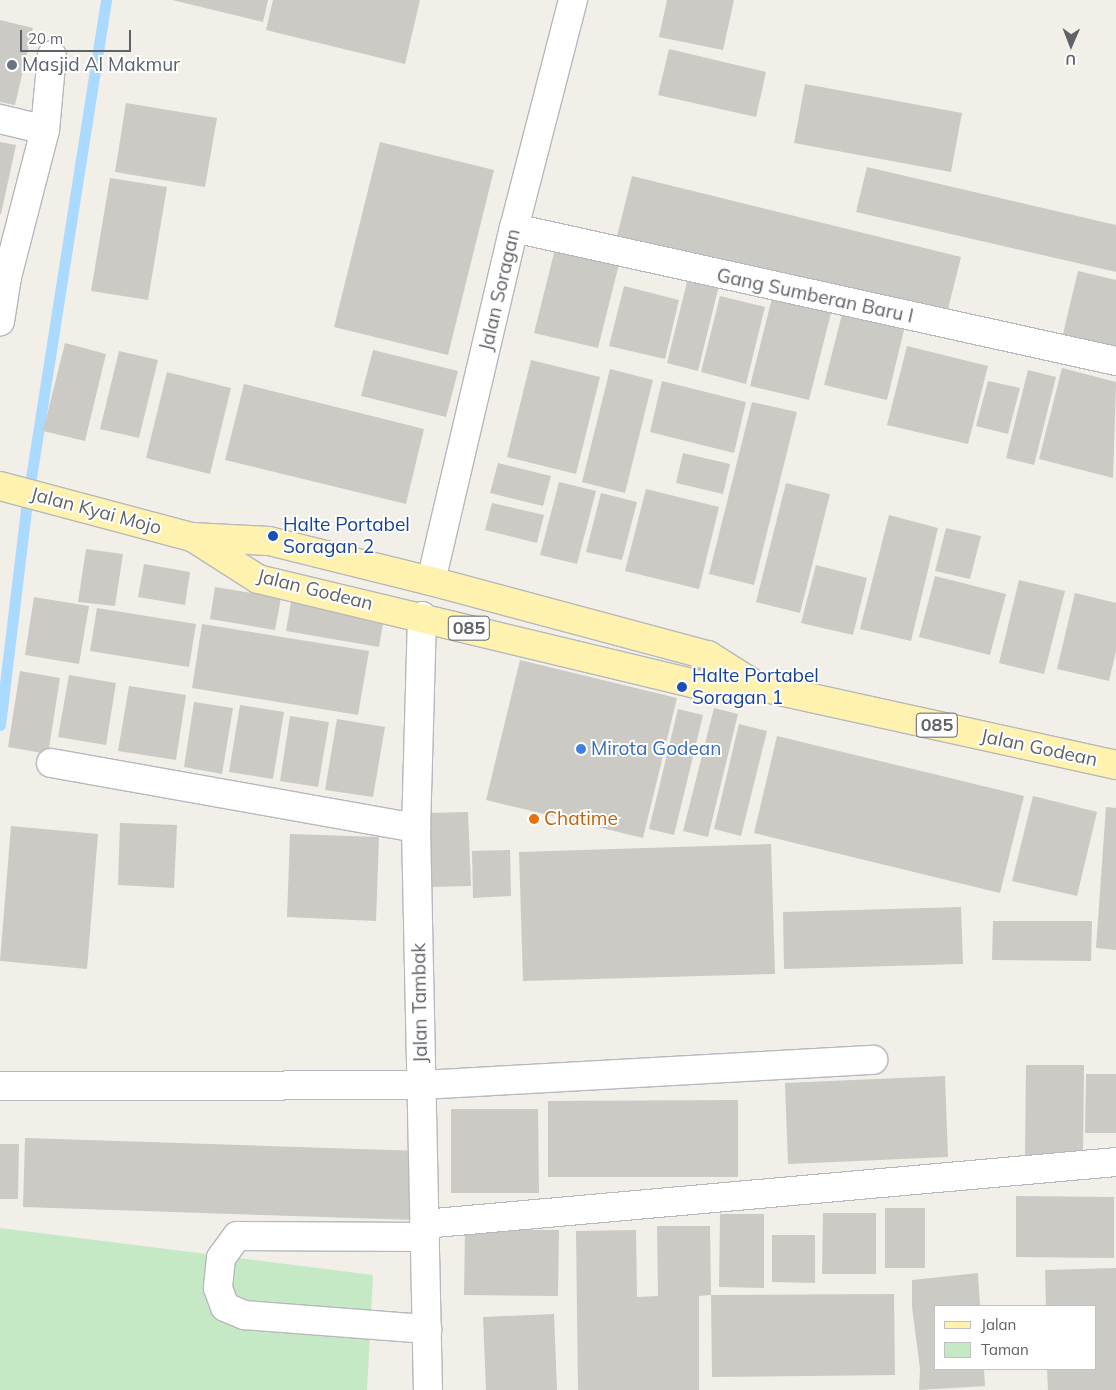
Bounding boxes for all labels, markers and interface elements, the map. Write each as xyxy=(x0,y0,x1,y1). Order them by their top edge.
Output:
scale bar xyxy=(22,20,134,52)
north arrow xyxy=(1046,20,1096,70)
text: 20 m xyxy=(28,29,63,48)
text: U xyxy=(1065,51,1076,69)
place label: Masjid Al Makmur xyxy=(22,54,180,76)
marker: Masjid Al Makmur xyxy=(6,59,18,71)
street label: Jalan Soragan xyxy=(475,227,525,353)
street label: Gang Sumberan Baru I xyxy=(715,264,915,328)
street label: Jalan Kyai Mojo xyxy=(28,483,164,539)
place label: Halte Portabel Soragan 2 xyxy=(283,514,410,558)
marker: Halte Portabel Soragan 2 xyxy=(267,530,279,542)
street label: Jalan Godean xyxy=(255,565,375,615)
road number: 085 xyxy=(448,612,490,644)
place label: Halte Portabel Soragan 1 xyxy=(692,665,819,709)
marker: Halte Portabel Soragan 1 xyxy=(676,681,688,693)
road number: 085 xyxy=(916,710,958,740)
street label: Jalan Godean xyxy=(979,725,1099,771)
place label: Mirota Godean xyxy=(591,738,721,760)
marker: Mirota Godean xyxy=(575,743,587,755)
place label: Chatime xyxy=(544,808,618,830)
marker: Chatime xyxy=(528,813,540,825)
street label: Jalan Tambak xyxy=(408,943,432,1063)
legend xyxy=(934,1305,1096,1370)
text: Jalan xyxy=(981,1315,1016,1334)
text: Taman xyxy=(981,1340,1029,1359)

